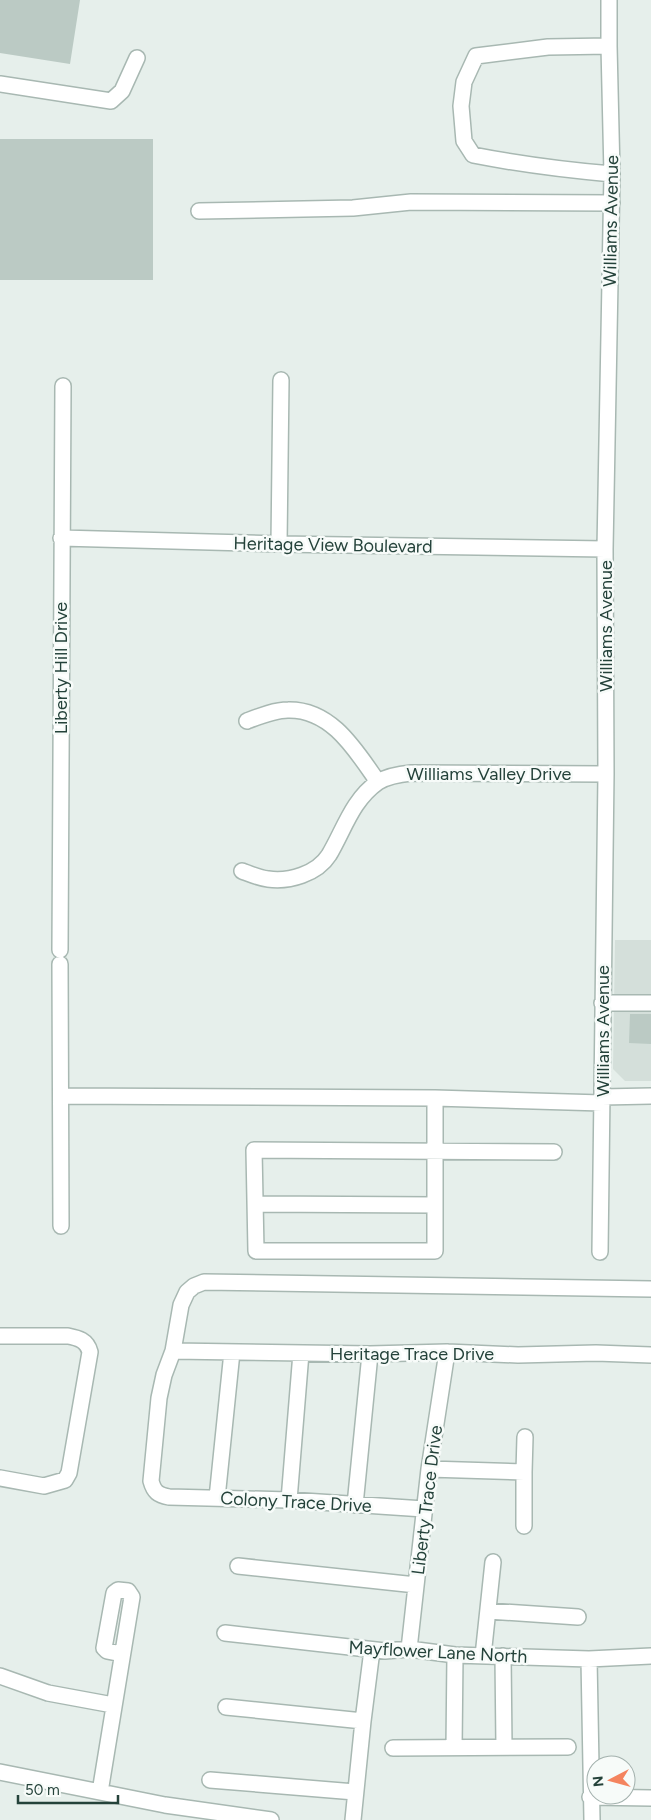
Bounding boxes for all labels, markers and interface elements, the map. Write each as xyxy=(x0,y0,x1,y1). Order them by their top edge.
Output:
street label: Williams Avenue xyxy=(599,155,623,287)
street label: Heritage View Boulevard xyxy=(233,532,433,558)
street label: Williams Avenue xyxy=(595,560,617,692)
street label: Liberty Hill Drive xyxy=(50,602,72,734)
street label: Williams Valley Drive xyxy=(407,763,572,785)
street label: Williams Avenue xyxy=(592,965,614,1097)
street label: Heritage Trace Drive xyxy=(330,1343,494,1365)
street label: Liberty Trace Drive xyxy=(407,1424,447,1576)
street label: Colony Trace Drive xyxy=(220,1487,372,1517)
street label: Mayflower Lane North xyxy=(348,1636,528,1668)
north arrow xyxy=(586,1755,636,1805)
scale bar xyxy=(18,1772,118,1804)
text: N xyxy=(590,1775,608,1788)
text: 50 m xyxy=(25,1781,60,1799)

